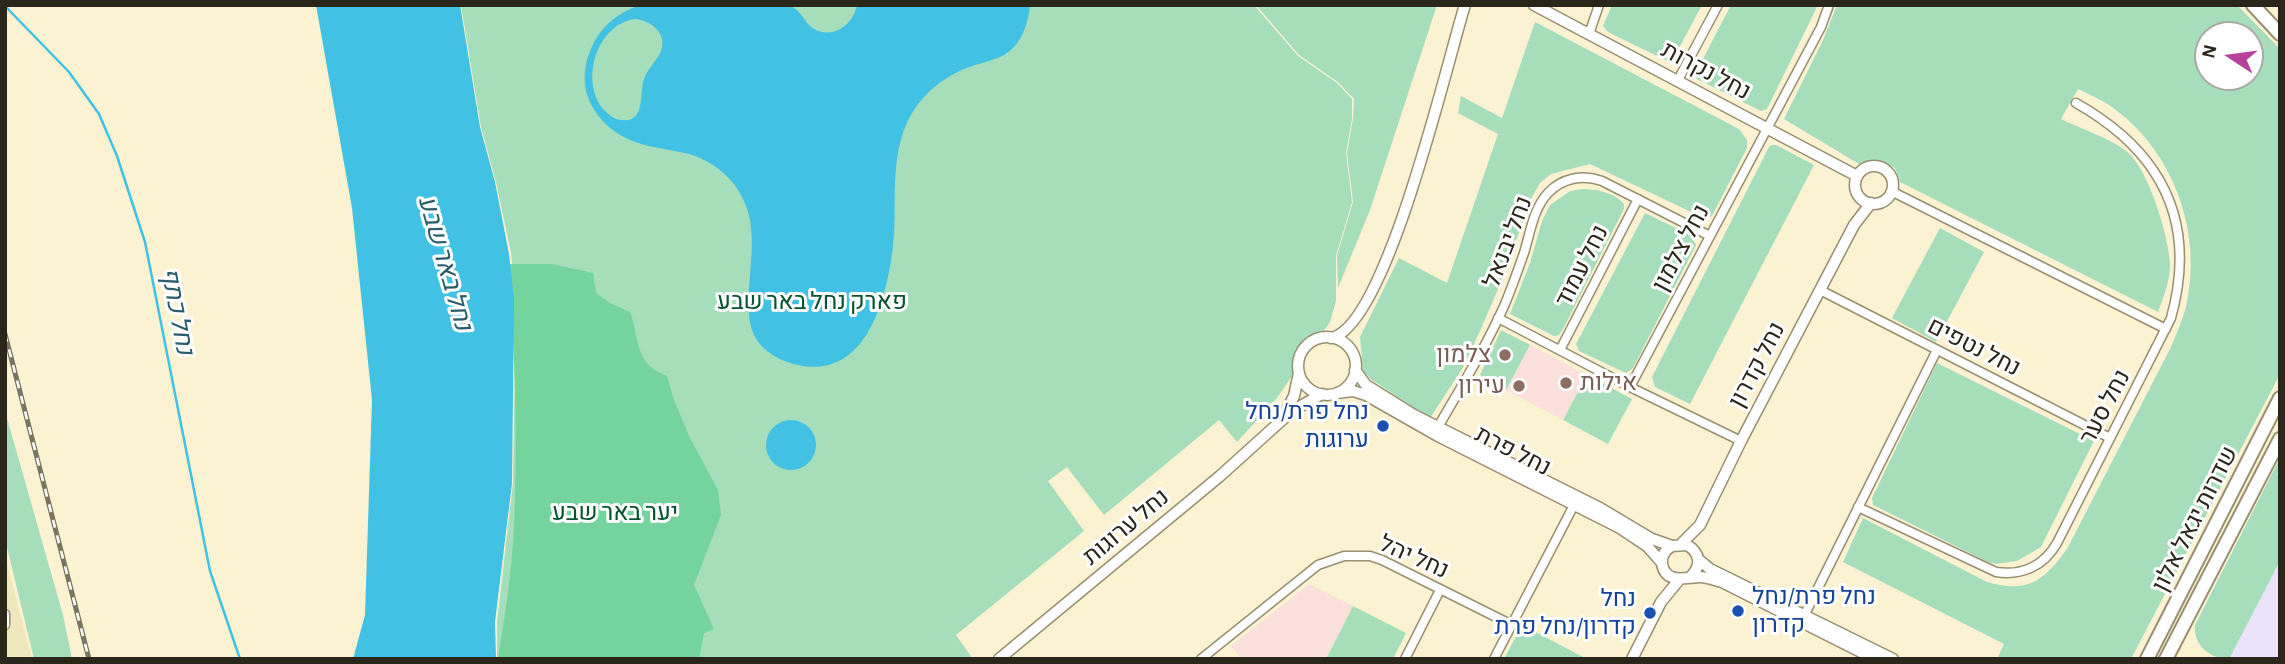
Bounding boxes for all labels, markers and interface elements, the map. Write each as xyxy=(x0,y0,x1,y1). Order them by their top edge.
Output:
north arrow xyxy=(2194,21,2264,91)
street label: נחל נקרות xyxy=(1656,36,1756,106)
text: N xyxy=(2199,43,2221,60)
water label: נחל באר שבע xyxy=(411,192,479,334)
street label: נחל יבנאל xyxy=(1477,192,1539,292)
street label: נחל צלמון xyxy=(1646,200,1716,296)
street label: נחל עמוד xyxy=(1549,220,1615,312)
water label: נחל כתף xyxy=(153,265,201,357)
park label: פארק נחל באר שבע xyxy=(717,288,907,316)
street label: נחל נטפים xyxy=(1923,311,2025,383)
street label: נחל קדרון xyxy=(1723,317,1791,413)
place label: צלמון xyxy=(1436,341,1491,369)
marker: צלמון xyxy=(1497,347,1513,363)
street label: נחל סער xyxy=(2073,365,2137,449)
place label: אילות xyxy=(1580,369,1637,397)
place label: עירון xyxy=(1458,372,1505,400)
marker: אילות xyxy=(1558,375,1574,391)
marker: עירון xyxy=(1511,378,1527,394)
place label: נחל פרת/נחל ערוגות xyxy=(1245,398,1369,454)
marker: נחל פרת/נחל ערוגות xyxy=(1375,418,1391,434)
street label: נחל פרת xyxy=(1470,420,1556,482)
street label: שדרות יגאל אלון xyxy=(2146,442,2244,596)
street label: נחל ערוגות xyxy=(1077,483,1175,571)
park label: יער באר שבע xyxy=(552,499,678,527)
street label: נחל יהל xyxy=(1375,529,1453,585)
place label: נחל פרת/נחל קדרון xyxy=(1752,583,1876,639)
place label: נחל קדרון/נחל פרת xyxy=(1495,585,1636,641)
marker: נחל פרת/נחל קדרון xyxy=(1730,603,1746,619)
marker: נחל קדרון/נחל פרת xyxy=(1642,605,1658,621)

